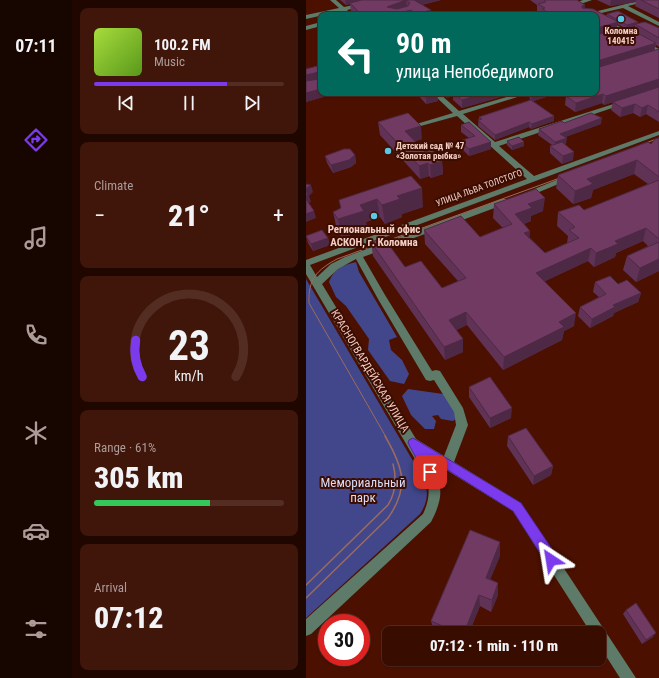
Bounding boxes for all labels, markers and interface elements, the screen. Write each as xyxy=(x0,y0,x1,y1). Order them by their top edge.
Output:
marker: Коломна 140415 xyxy=(616,14,626,24)
place label: Коломна 140415 xyxy=(604,26,638,46)
text: 90 m xyxy=(396,27,452,60)
icon: left xyxy=(330,28,382,80)
text: 07:11 xyxy=(15,35,57,56)
text: 100.2 FM xyxy=(154,36,211,54)
text: Music xyxy=(154,54,185,69)
text: улица Непобедимого xyxy=(396,61,554,82)
icon: previous xyxy=(115,92,137,114)
icon: pause xyxy=(178,92,200,114)
icon: next xyxy=(241,92,263,114)
icon: directions xyxy=(22,126,50,154)
place label: Детский сад № 47 «Золотая рыбка» xyxy=(396,141,465,161)
marker: Детский сад № 47 «Золотая рыбка» xyxy=(383,146,393,156)
street label: УЛИЦА ЛЬВА ТОЛСТОГО xyxy=(434,168,524,208)
text: Climate xyxy=(94,178,133,193)
text: 21° xyxy=(168,198,210,233)
text: − xyxy=(94,203,105,228)
text: + xyxy=(273,203,284,228)
marker: Региональный офис АСКОН, г. Коломна xyxy=(369,211,379,221)
place label: Региональный офис АСКОН, г. Коломна xyxy=(328,223,420,249)
icon: music xyxy=(22,224,50,252)
street label: КРАСНОГВАРДЕЙСКАЯ УЛИЦА xyxy=(328,307,412,435)
icon: phone xyxy=(22,321,50,349)
text: 23 xyxy=(168,321,210,370)
text: km/h xyxy=(174,368,204,384)
icon: climate xyxy=(22,419,50,447)
text: Range · 61% xyxy=(94,440,156,455)
pin xyxy=(413,455,447,489)
text: 305 km xyxy=(94,460,183,495)
icon: arrive xyxy=(419,461,441,483)
park label: Мемориальный парк xyxy=(320,475,406,505)
icon: car xyxy=(22,517,50,545)
position arrow xyxy=(530,539,572,581)
text: Arrival xyxy=(94,580,127,595)
text: 07:12 xyxy=(94,600,163,635)
speed limit sign: 30 xyxy=(318,614,370,666)
icon: filters xyxy=(22,615,50,643)
text: 07:12 · 1 min · 110 m xyxy=(430,637,558,655)

